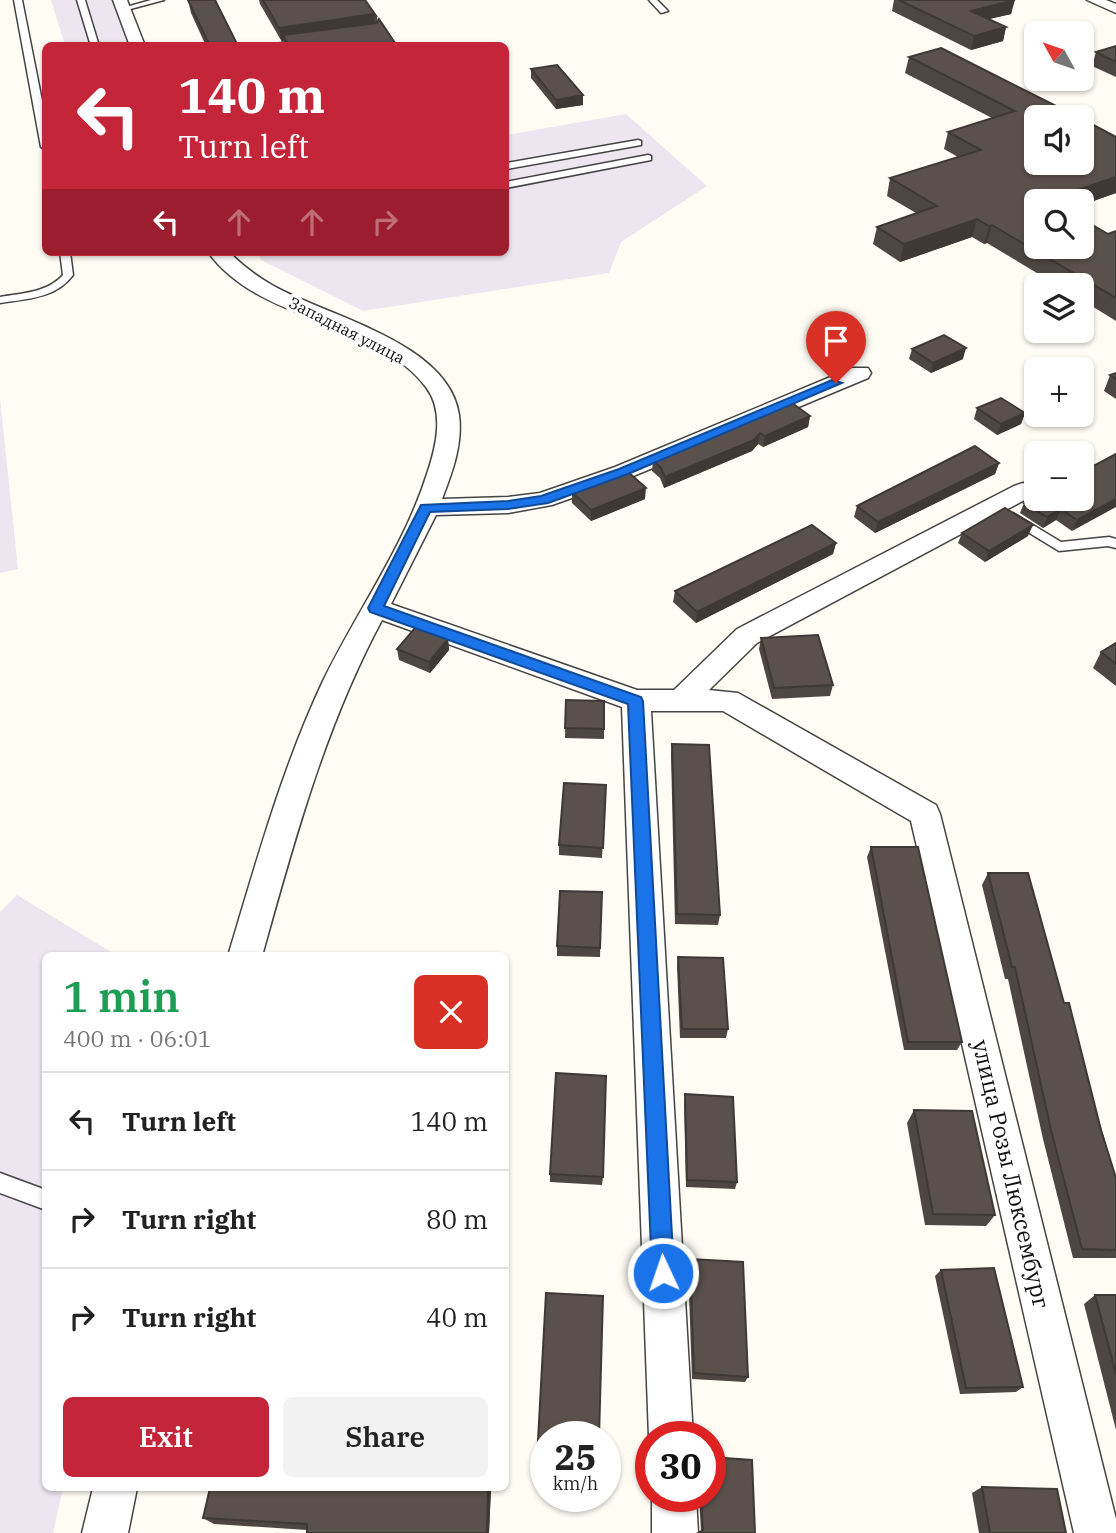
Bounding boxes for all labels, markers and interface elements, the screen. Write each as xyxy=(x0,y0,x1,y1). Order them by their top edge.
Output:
north arrow xyxy=(1024,21,1094,91)
map controls xyxy=(1024,21,1094,511)
text: 140 m xyxy=(178,63,325,126)
icon: left xyxy=(63,70,154,161)
button: sound xyxy=(1024,105,1094,175)
text: Turn left xyxy=(178,125,309,167)
button: search xyxy=(1024,189,1094,259)
icon: left xyxy=(147,203,185,241)
icon: ahead xyxy=(220,203,258,241)
icon: ahead xyxy=(293,203,331,241)
icon: right xyxy=(366,203,404,241)
button: layers xyxy=(1024,273,1094,343)
street label: Западная улица xyxy=(286,292,408,368)
pin xyxy=(806,311,866,383)
icon: arrive xyxy=(817,322,855,360)
button: + xyxy=(1024,357,1094,427)
button: − xyxy=(1024,441,1094,511)
text: 1 min xyxy=(63,969,180,1024)
button: close xyxy=(414,975,488,1049)
text: 400 m · 06:01 xyxy=(63,1023,212,1053)
street label: улица Розы Люксембург xyxy=(966,1037,1057,1311)
icon: left xyxy=(63,1102,101,1140)
text: Turn left xyxy=(122,1104,236,1138)
text: 140 m xyxy=(410,1104,488,1138)
icon: right xyxy=(63,1200,101,1238)
text: Turn right xyxy=(122,1202,256,1236)
text: 80 m xyxy=(426,1202,488,1236)
position arrow xyxy=(626,1236,700,1310)
icon: right xyxy=(63,1298,101,1336)
text: Turn right xyxy=(122,1300,256,1334)
text: 40 m xyxy=(426,1300,488,1334)
button: Exit xyxy=(63,1397,269,1477)
button: Share xyxy=(283,1397,488,1477)
speed limit sign: 30 xyxy=(635,1421,726,1512)
text: 25 xyxy=(554,1434,597,1480)
text: km/h xyxy=(553,1472,598,1495)

